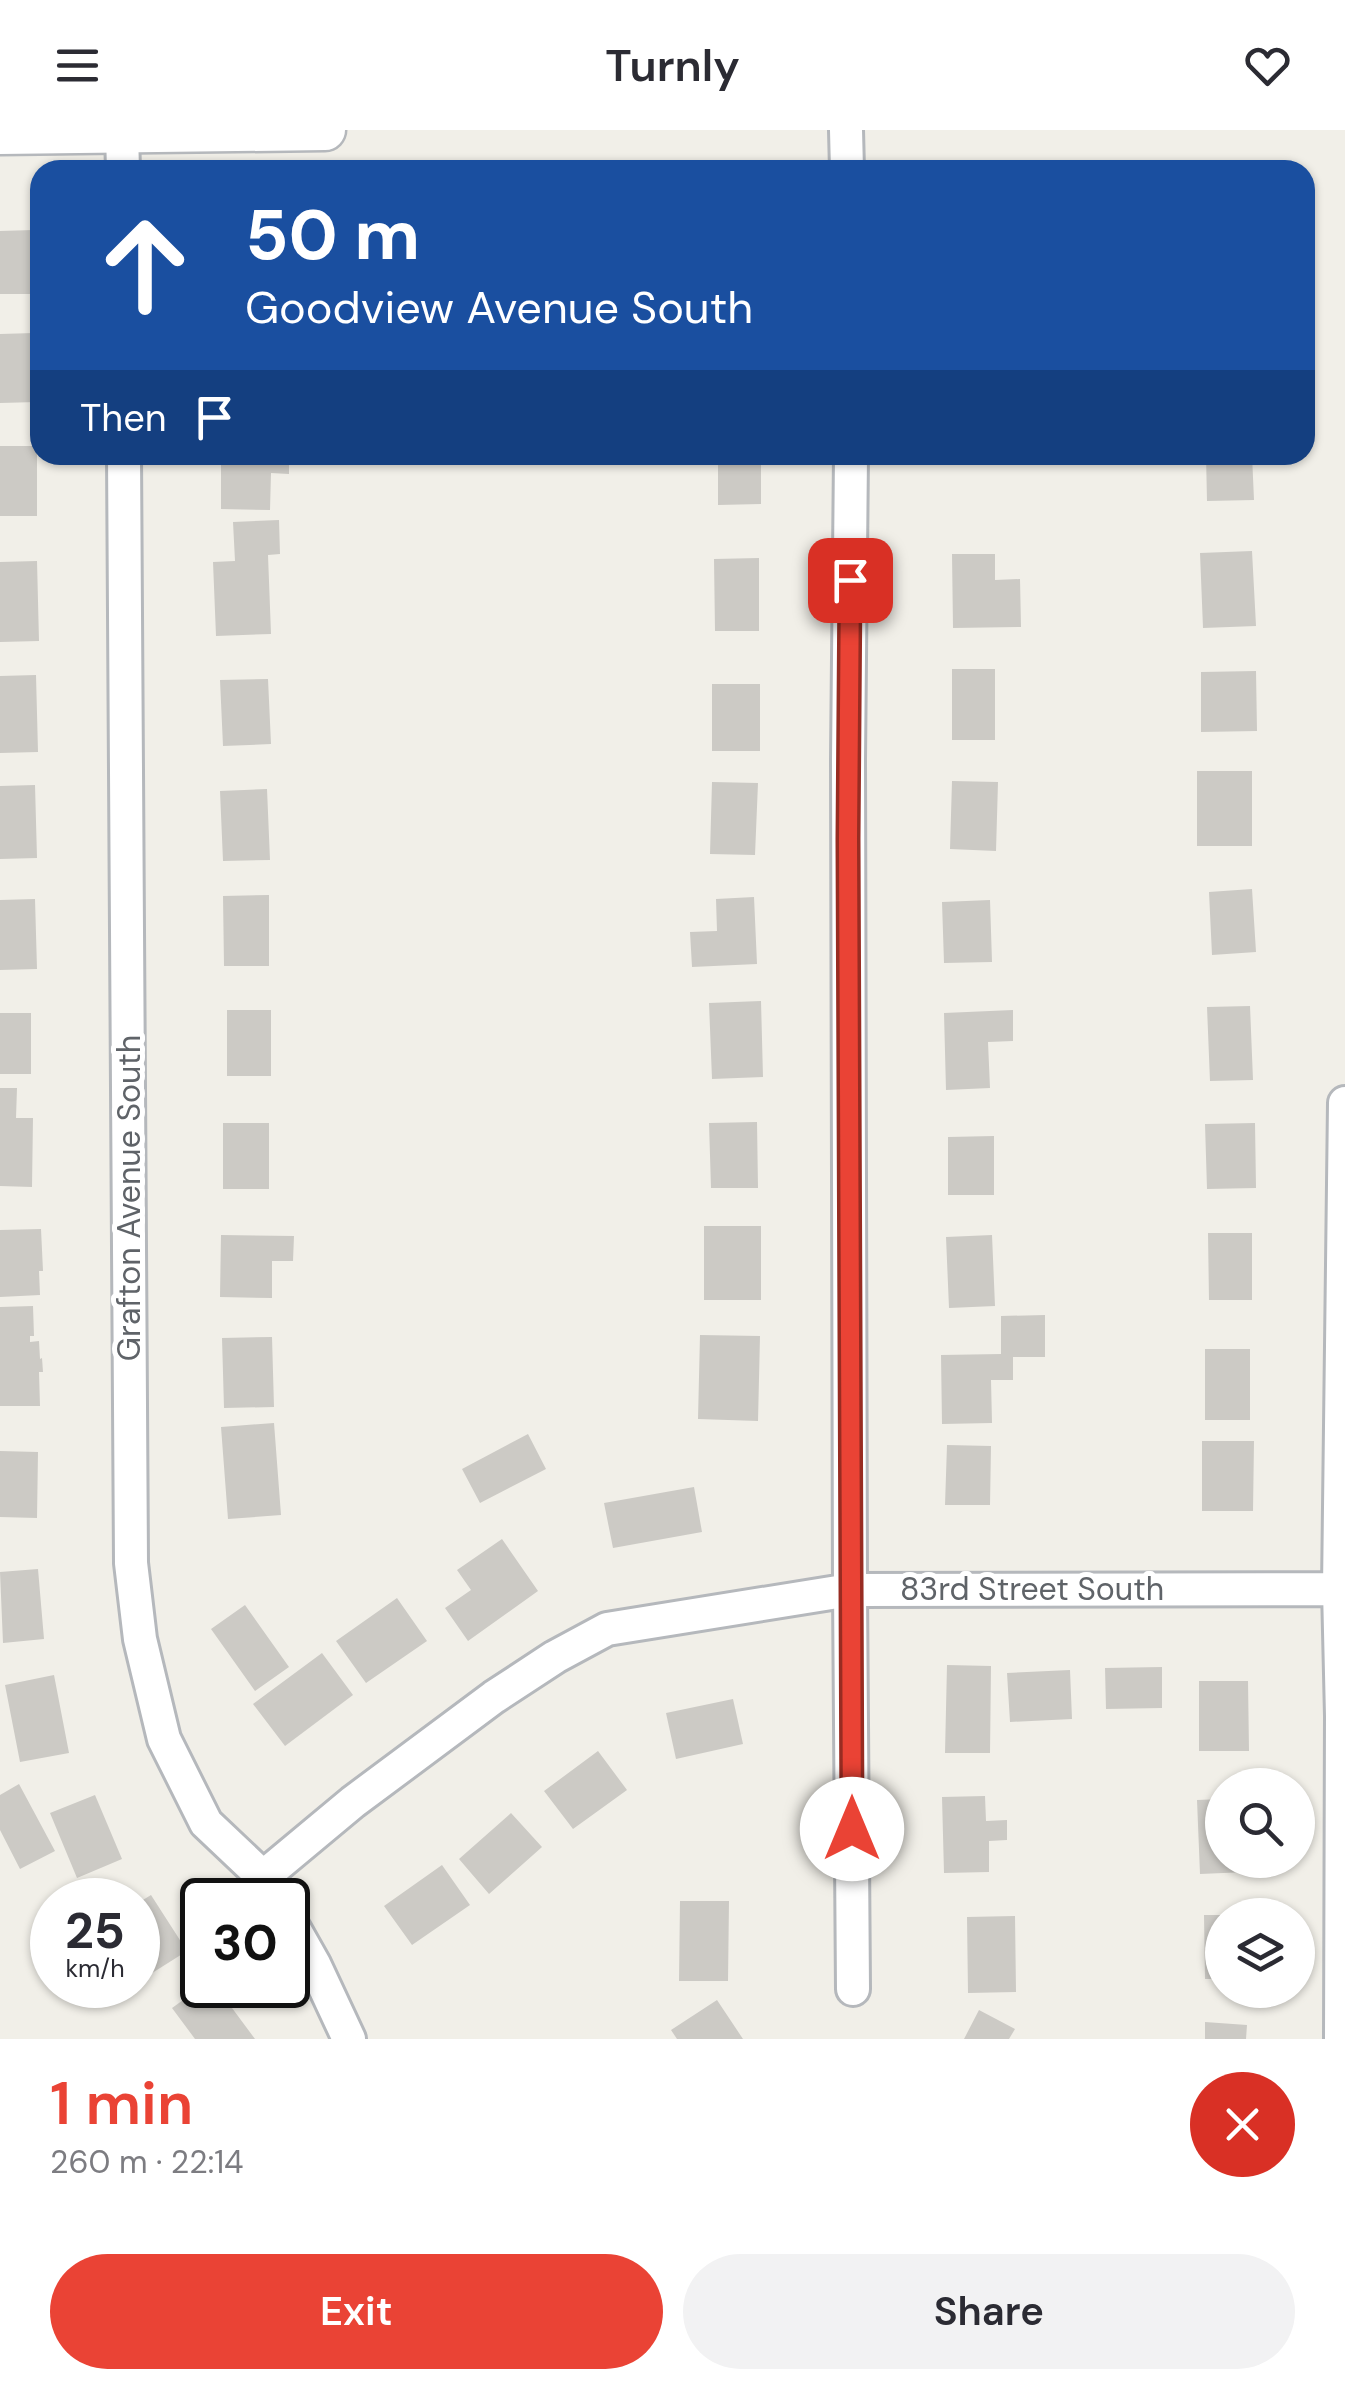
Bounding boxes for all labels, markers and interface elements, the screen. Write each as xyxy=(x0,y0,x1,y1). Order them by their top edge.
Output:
text: Turnly xyxy=(605,36,740,95)
icon: menu xyxy=(50,38,105,93)
icon: heart xyxy=(1240,38,1295,93)
text: 50 m xyxy=(245,190,420,281)
icon: ahead xyxy=(80,200,210,330)
text: Goodview Avenue South xyxy=(245,278,753,337)
icon: arrive xyxy=(187,390,242,445)
text: Then xyxy=(80,393,167,443)
pin xyxy=(808,538,893,623)
icon: arrive xyxy=(823,553,878,608)
street label: Grafton Avenue South xyxy=(108,1035,150,1361)
street label: 83rd Street South xyxy=(900,1568,1164,1610)
map controls xyxy=(1205,1768,1315,2008)
button: search xyxy=(1205,1768,1315,1878)
position arrow xyxy=(800,1777,904,1881)
speed limit sign: 30 xyxy=(180,1878,310,2008)
text: 25 xyxy=(65,1898,125,1964)
button: layers xyxy=(1205,1898,1315,2008)
text: km/h xyxy=(65,1952,125,1985)
text: 1 min xyxy=(50,2064,193,2143)
button: close xyxy=(1190,2072,1295,2177)
text: 260 m · 22:14 xyxy=(50,2141,244,2183)
button: Exit xyxy=(50,2254,663,2369)
button: Share xyxy=(683,2254,1295,2369)

